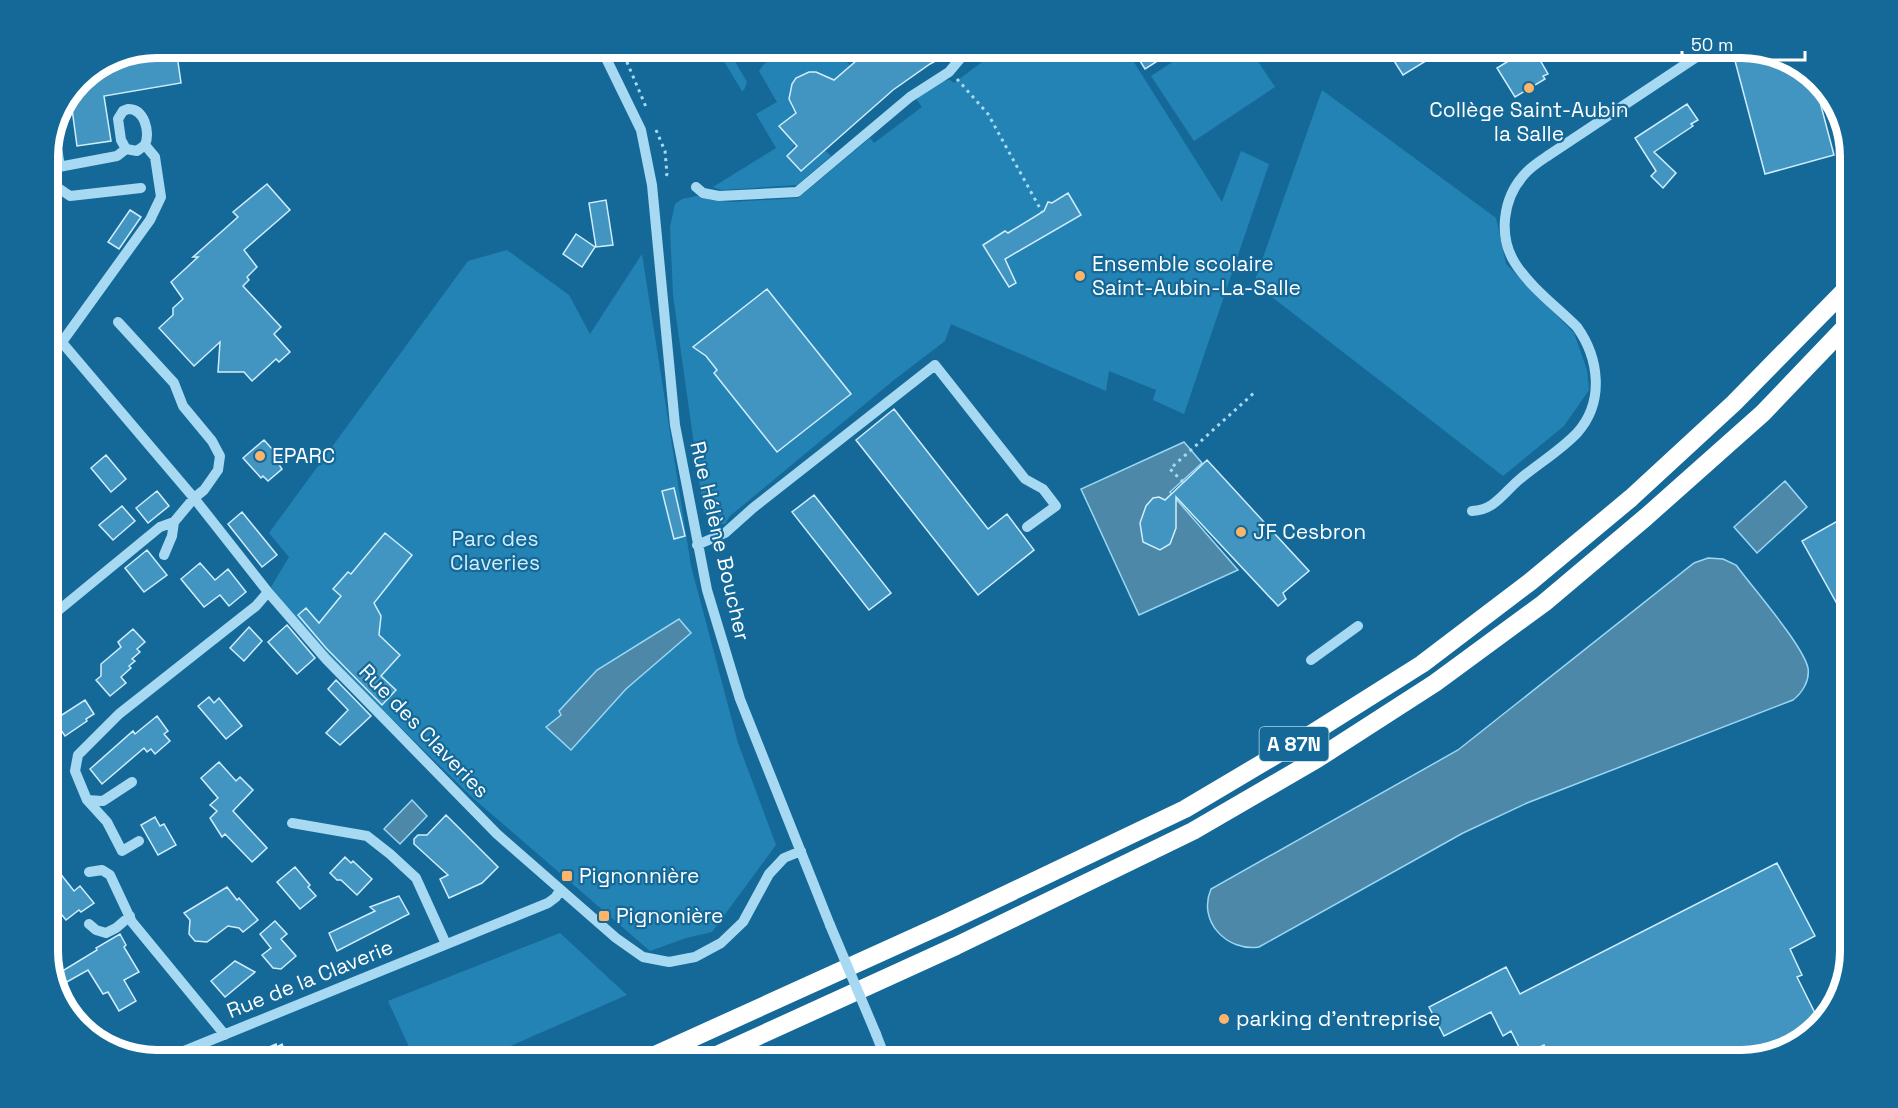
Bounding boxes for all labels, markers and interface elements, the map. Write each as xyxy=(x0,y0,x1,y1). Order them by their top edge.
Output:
scale bar xyxy=(1682,24,1805,62)
text: 50 m xyxy=(1691,33,1733,56)
marker: Collège Saint-Aubin la Salle xyxy=(1522,81,1536,95)
place label: Collège Saint-Aubin la Salle xyxy=(1429,96,1629,147)
place label: Ensemble scolaire Saint-Aubin-La-Salle xyxy=(1092,250,1301,301)
marker: Ensemble scolaire Saint-Aubin-La-Salle xyxy=(1073,269,1087,283)
street label: Rue Hélène Boucher xyxy=(684,439,757,643)
place label: EPARC xyxy=(272,442,335,469)
marker: EPARC xyxy=(253,449,267,463)
place label: JF Cesbron xyxy=(1253,518,1366,545)
park label: Parc des Claveries xyxy=(450,525,540,576)
marker: JF Cesbron xyxy=(1234,525,1248,539)
street label: Rue des Claveries xyxy=(353,658,495,803)
road number: A 87N xyxy=(1260,727,1328,761)
place label: Pignonnière xyxy=(579,862,699,889)
marker: Pignonnière xyxy=(560,869,574,883)
place label: Pignonière xyxy=(616,902,724,929)
marker: Pignonière xyxy=(597,909,611,923)
street label: Rue de la Claverie xyxy=(223,933,397,1024)
place label: parking d'entreprise xyxy=(1236,1005,1441,1032)
marker: parking d'entreprise xyxy=(1217,1012,1231,1026)

